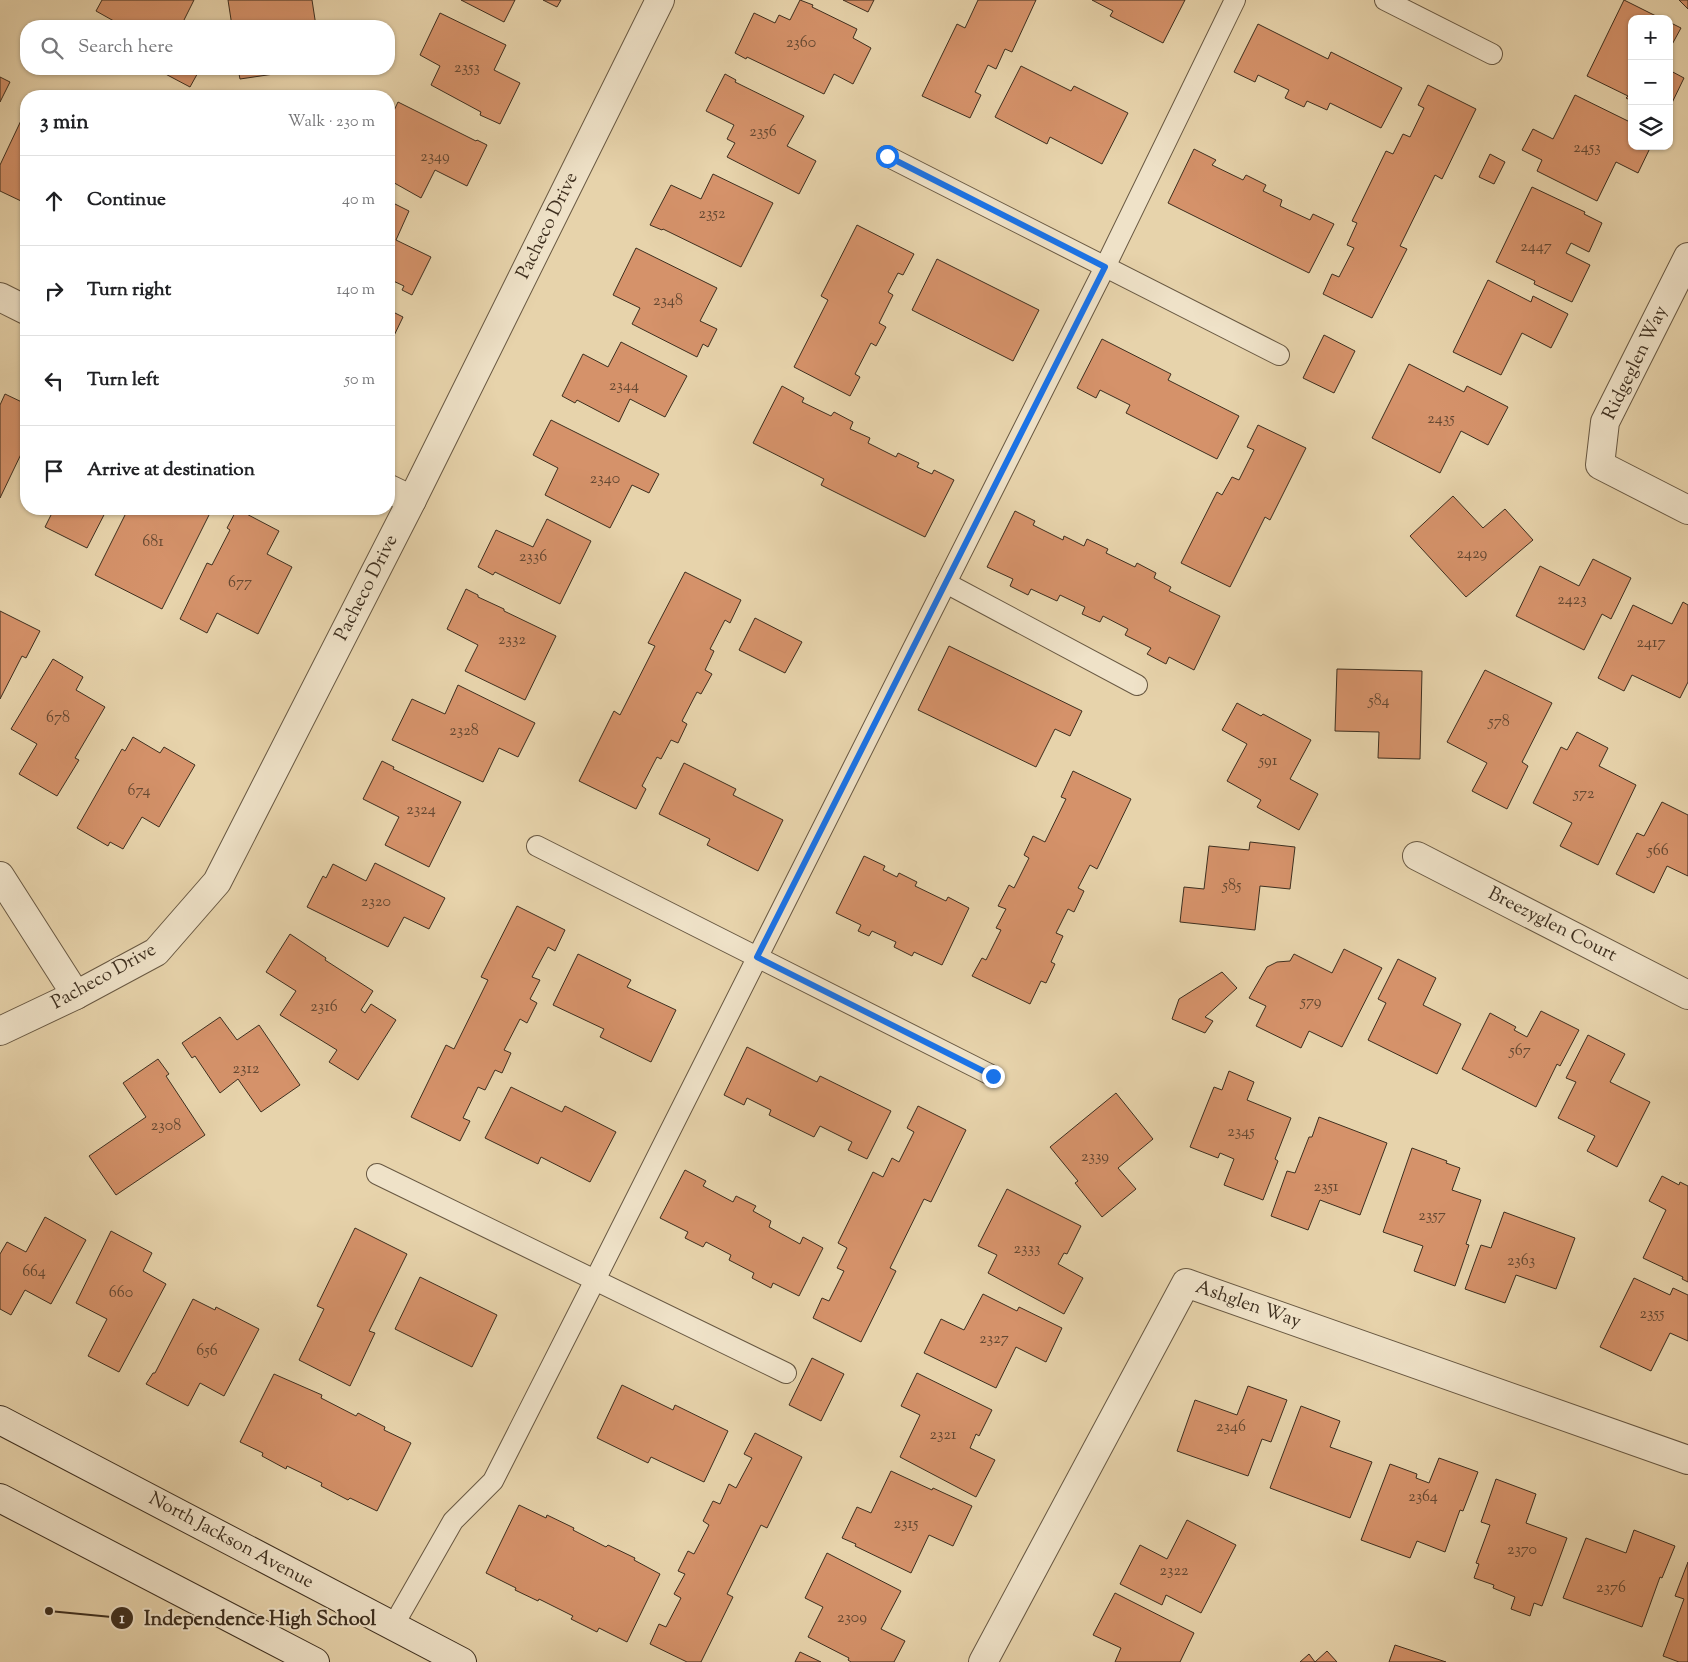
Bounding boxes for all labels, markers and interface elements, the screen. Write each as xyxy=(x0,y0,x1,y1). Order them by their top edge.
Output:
map controls xyxy=(1628,15,1673,150)
button: + xyxy=(1628,15,1673,60)
search box xyxy=(20,20,395,75)
house number: 2360 xyxy=(786,32,816,55)
icon: search xyxy=(38,34,66,62)
text: Search here xyxy=(78,34,173,61)
house number: 2353 xyxy=(454,57,480,80)
button: − xyxy=(1628,60,1673,105)
button: layers xyxy=(1628,105,1673,150)
text: 3 min xyxy=(40,108,89,138)
text: Walk · 230 m xyxy=(288,111,375,134)
house number: 2356 xyxy=(749,121,777,144)
house number: 2453 xyxy=(1573,137,1601,160)
route start xyxy=(876,145,899,168)
house number: 2349 xyxy=(420,146,450,169)
street label: Pacheco Drive xyxy=(510,168,586,284)
icon: ahead xyxy=(40,187,68,215)
text: Continue xyxy=(87,187,166,214)
text: 40 m xyxy=(342,189,375,212)
house number: 2352 xyxy=(699,203,726,226)
house number: 2447 xyxy=(1520,236,1552,259)
icon: right xyxy=(40,277,68,305)
text: Turn right xyxy=(87,277,171,304)
text: 140 m xyxy=(337,279,375,302)
house number: 2348 xyxy=(653,290,683,313)
street label: Ridgeglen Way xyxy=(1597,301,1676,425)
icon: left xyxy=(40,367,68,395)
text: Turn left xyxy=(87,367,159,394)
text: 50 m xyxy=(344,369,375,392)
house number: 2344 xyxy=(609,375,639,398)
house number: 2435 xyxy=(1427,408,1455,431)
icon: arrive xyxy=(40,457,68,485)
text: Arrive at destination xyxy=(87,457,255,484)
house number: 2340 xyxy=(590,468,620,491)
street label: Pacheco Drive xyxy=(329,530,405,646)
house number: 681 xyxy=(142,531,164,554)
house number: 2429 xyxy=(1457,543,1488,566)
house number: 2336 xyxy=(519,546,547,569)
house number: 677 xyxy=(228,572,252,595)
house number: 2423 xyxy=(1557,589,1587,612)
house number: 2332 xyxy=(498,629,526,652)
house number: 2417 xyxy=(1636,632,1666,655)
house number: 584 xyxy=(1367,690,1390,713)
house number: 678 xyxy=(46,707,70,730)
house number: 578 xyxy=(1487,711,1510,734)
house number: 2328 xyxy=(449,720,479,743)
house number: 591 xyxy=(1258,750,1278,773)
house number: 674 xyxy=(128,780,150,803)
house number: 572 xyxy=(1573,783,1595,806)
house number: 2324 xyxy=(406,799,436,822)
house number: 566 xyxy=(1646,840,1669,863)
house number: 585 xyxy=(1222,875,1242,898)
street label: Breezyglen Court xyxy=(1483,881,1622,969)
house number: 2320 xyxy=(361,891,391,914)
street label: Pacheco Drive xyxy=(47,937,161,1017)
house number: 579 xyxy=(1300,991,1322,1014)
house number: 2316 xyxy=(310,996,338,1019)
house number: 567 xyxy=(1508,1040,1531,1063)
house number: 2312 xyxy=(233,1058,260,1081)
route end xyxy=(982,1065,1005,1088)
house number: 2308 xyxy=(151,1115,181,1138)
house number: 2345 xyxy=(1227,1121,1255,1144)
house number: 2339 xyxy=(1081,1146,1109,1169)
house number: 2351 xyxy=(1314,1176,1339,1199)
house number: 2357 xyxy=(1418,1205,1446,1228)
house number: 2333 xyxy=(1014,1238,1040,1261)
house number: 2363 xyxy=(1507,1250,1535,1273)
house number: 664 xyxy=(22,1261,46,1284)
street label: Ashglen Way xyxy=(1191,1274,1305,1336)
house number: 660 xyxy=(109,1282,133,1305)
house number: 2355 xyxy=(1639,1303,1665,1326)
house number: 2327 xyxy=(979,1328,1009,1351)
house number: 656 xyxy=(196,1340,218,1363)
house number: 2346 xyxy=(1216,1416,1246,1439)
house number: 2321 xyxy=(930,1424,957,1447)
street label: North Jackson Avenue xyxy=(144,1486,319,1596)
house number: 2364 xyxy=(1408,1486,1438,1509)
house number: 2315 xyxy=(894,1513,919,1536)
house number: 2370 xyxy=(1507,1539,1537,1562)
house number: 2322 xyxy=(1160,1560,1189,1583)
house number: 2376 xyxy=(1596,1577,1626,1600)
callout: Independence High School xyxy=(109,1600,386,1635)
text: Independence High School xyxy=(144,1606,376,1635)
house number: 2309 xyxy=(837,1607,867,1630)
text: 1 xyxy=(119,1609,125,1630)

